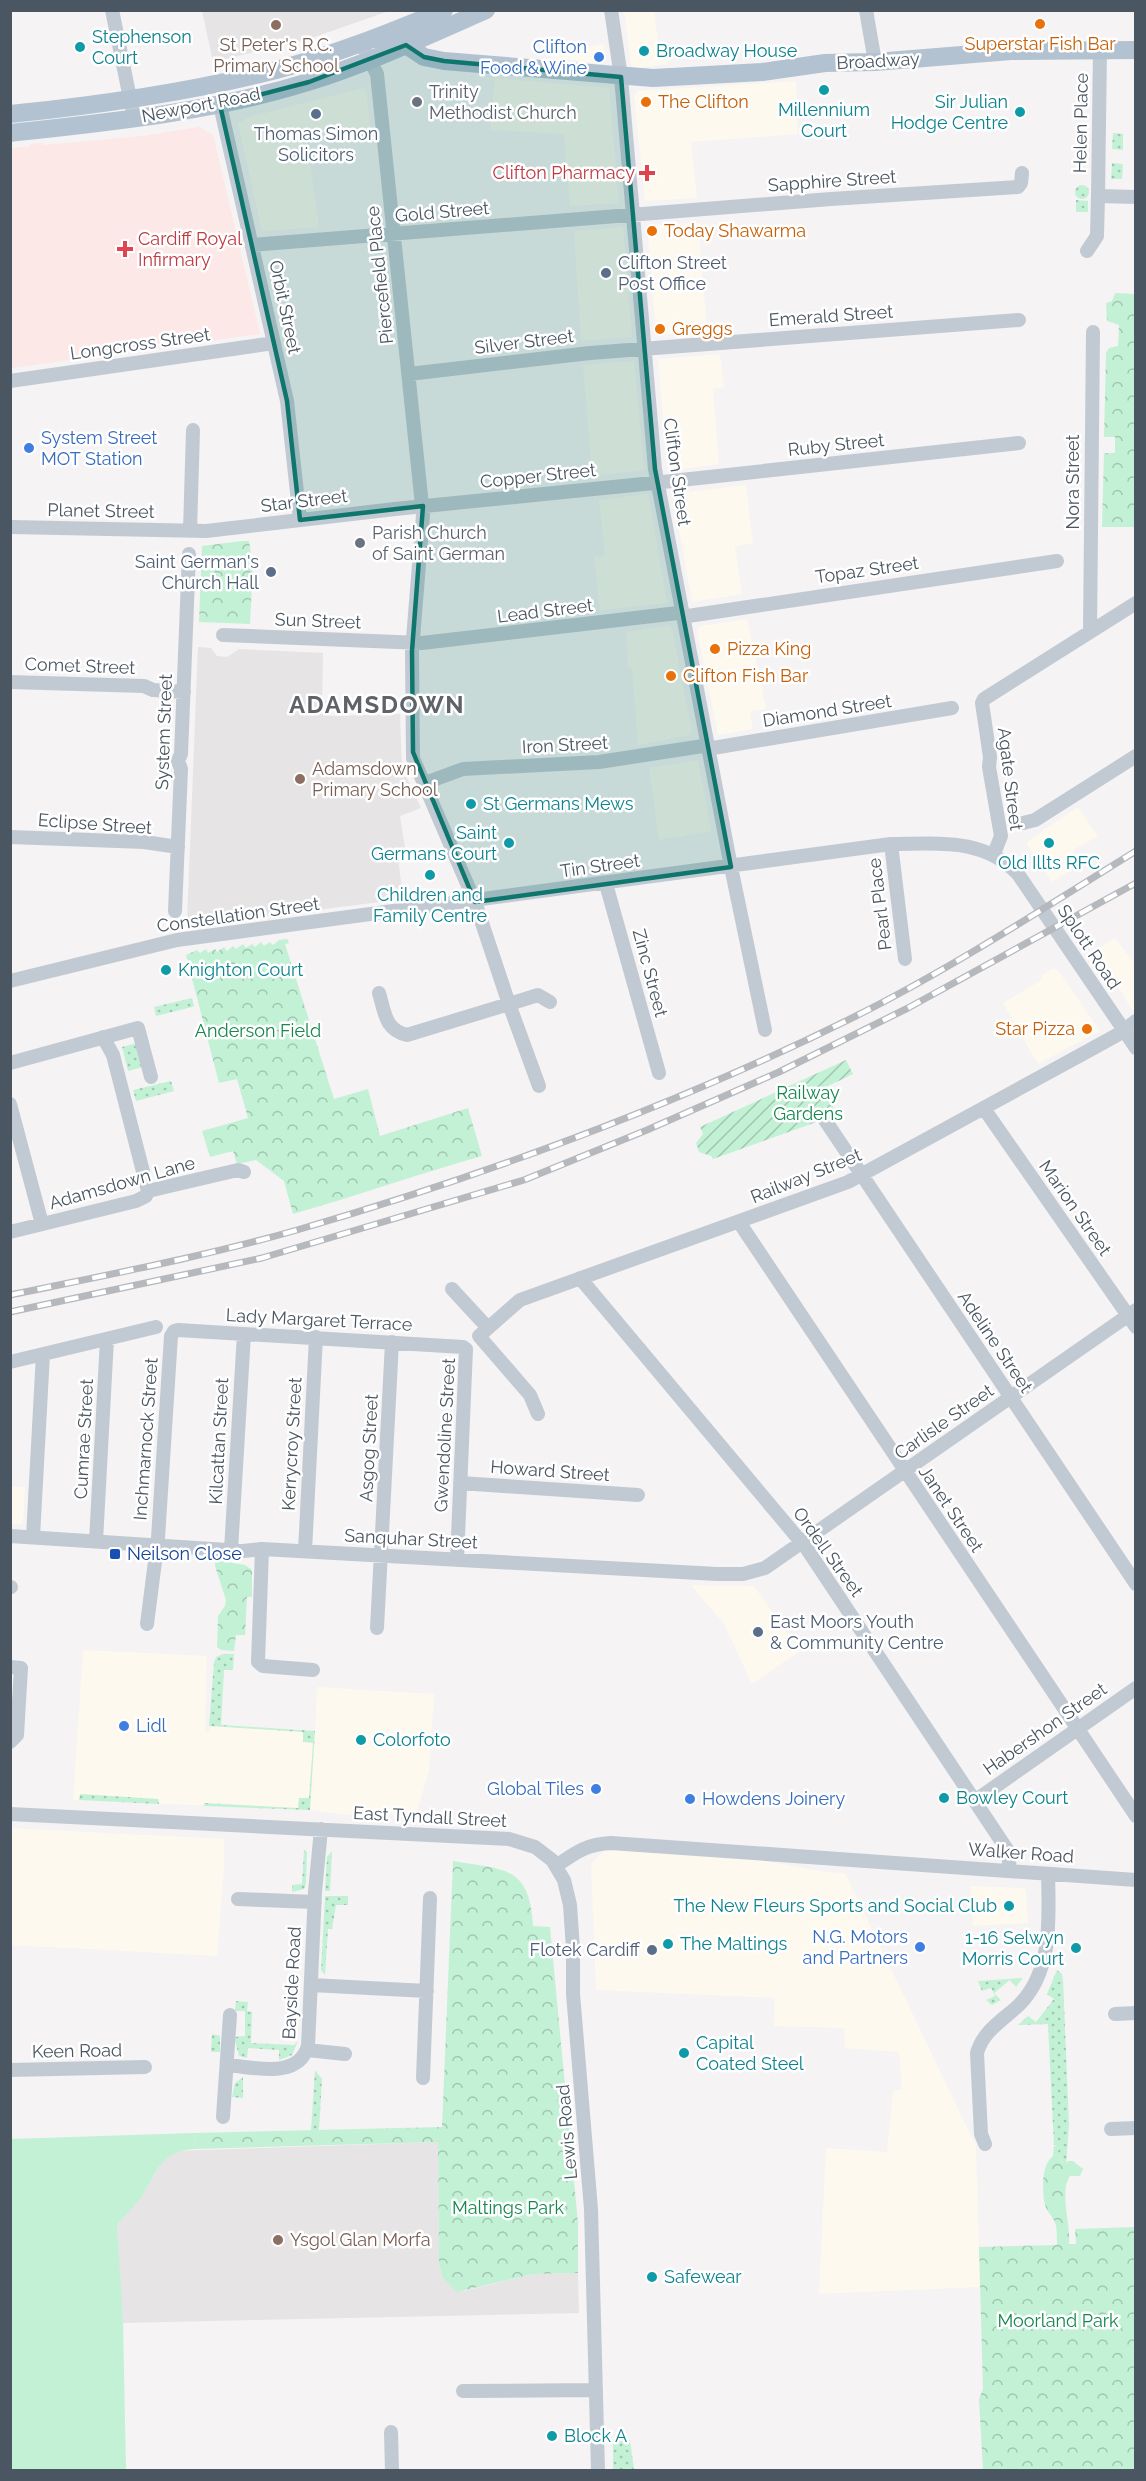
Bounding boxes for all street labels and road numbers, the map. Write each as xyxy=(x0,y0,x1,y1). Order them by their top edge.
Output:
street label: Broadway xyxy=(836,48,920,73)
street label: Helen Place xyxy=(1069,72,1092,173)
street label: Newport Road xyxy=(140,83,262,126)
street label: Sapphire Street xyxy=(767,166,897,195)
street label: Gold Street xyxy=(394,197,490,226)
street label: Piercefield Place xyxy=(362,205,397,345)
street label: Orbit Street xyxy=(265,258,306,356)
street label: Emerald Street xyxy=(768,301,894,330)
street label: Longcross Street xyxy=(69,323,211,364)
street label: Silver Street xyxy=(473,325,575,358)
street label: Clifton Street xyxy=(660,417,695,527)
street label: Ruby Street xyxy=(787,429,885,460)
street label: Nora Street xyxy=(1062,434,1083,530)
street label: Copper Street xyxy=(479,459,597,492)
street label: Star Street xyxy=(259,485,348,516)
street label: Planet Street xyxy=(47,499,155,522)
street label: Topaz Street xyxy=(814,552,920,587)
street label: Lead Street xyxy=(496,594,594,627)
street label: Sun Street xyxy=(274,608,362,633)
street label: Comet Street xyxy=(24,653,136,678)
street label: System Street xyxy=(151,674,176,790)
street label: Diamond Street xyxy=(761,690,893,731)
street label: Agate Street xyxy=(994,726,1027,832)
street label: Iron Street xyxy=(521,732,609,757)
street label: Eclipse Street xyxy=(37,809,153,838)
street label: Tin Street xyxy=(559,850,641,881)
street label: Pearl Place xyxy=(863,856,896,951)
street label: Constellation Street xyxy=(155,893,321,936)
street label: Splott Road xyxy=(1053,901,1125,993)
street label: Zinc Street xyxy=(629,927,672,1019)
street label: Railway Street xyxy=(747,1144,864,1207)
street label: Adamsdown Lane xyxy=(46,1152,198,1213)
street label: Marion Street xyxy=(1035,1156,1116,1259)
street label: Adeline Street xyxy=(954,1287,1037,1397)
street label: Lady Margaret Terrace xyxy=(225,1304,413,1335)
street label: Inchmarnock Street xyxy=(129,1357,162,1521)
street label: Gwendoline Street xyxy=(430,1357,459,1513)
street label: Kilcattan Street xyxy=(205,1377,232,1505)
street label: Kerrycroy Street xyxy=(278,1377,305,1511)
street label: Cumrae Street xyxy=(70,1378,97,1500)
street label: Carlisle Street xyxy=(890,1380,997,1463)
street label: Asgog Street xyxy=(355,1393,382,1503)
street label: Howard Street xyxy=(490,1456,610,1485)
street label: Janet Street xyxy=(915,1461,988,1556)
street label: Ordell Street xyxy=(789,1503,868,1600)
street label: Sanquhar Street xyxy=(344,1525,478,1552)
street label: Habershon Street xyxy=(979,1678,1110,1779)
street label: East Tyndall Street xyxy=(353,1802,507,1831)
street label: Walker Road xyxy=(967,1838,1075,1867)
street label: Bayside Road xyxy=(278,1926,305,2040)
street label: Keen Road xyxy=(32,2039,122,2062)
street label: Lewis Road xyxy=(552,2083,581,2181)

